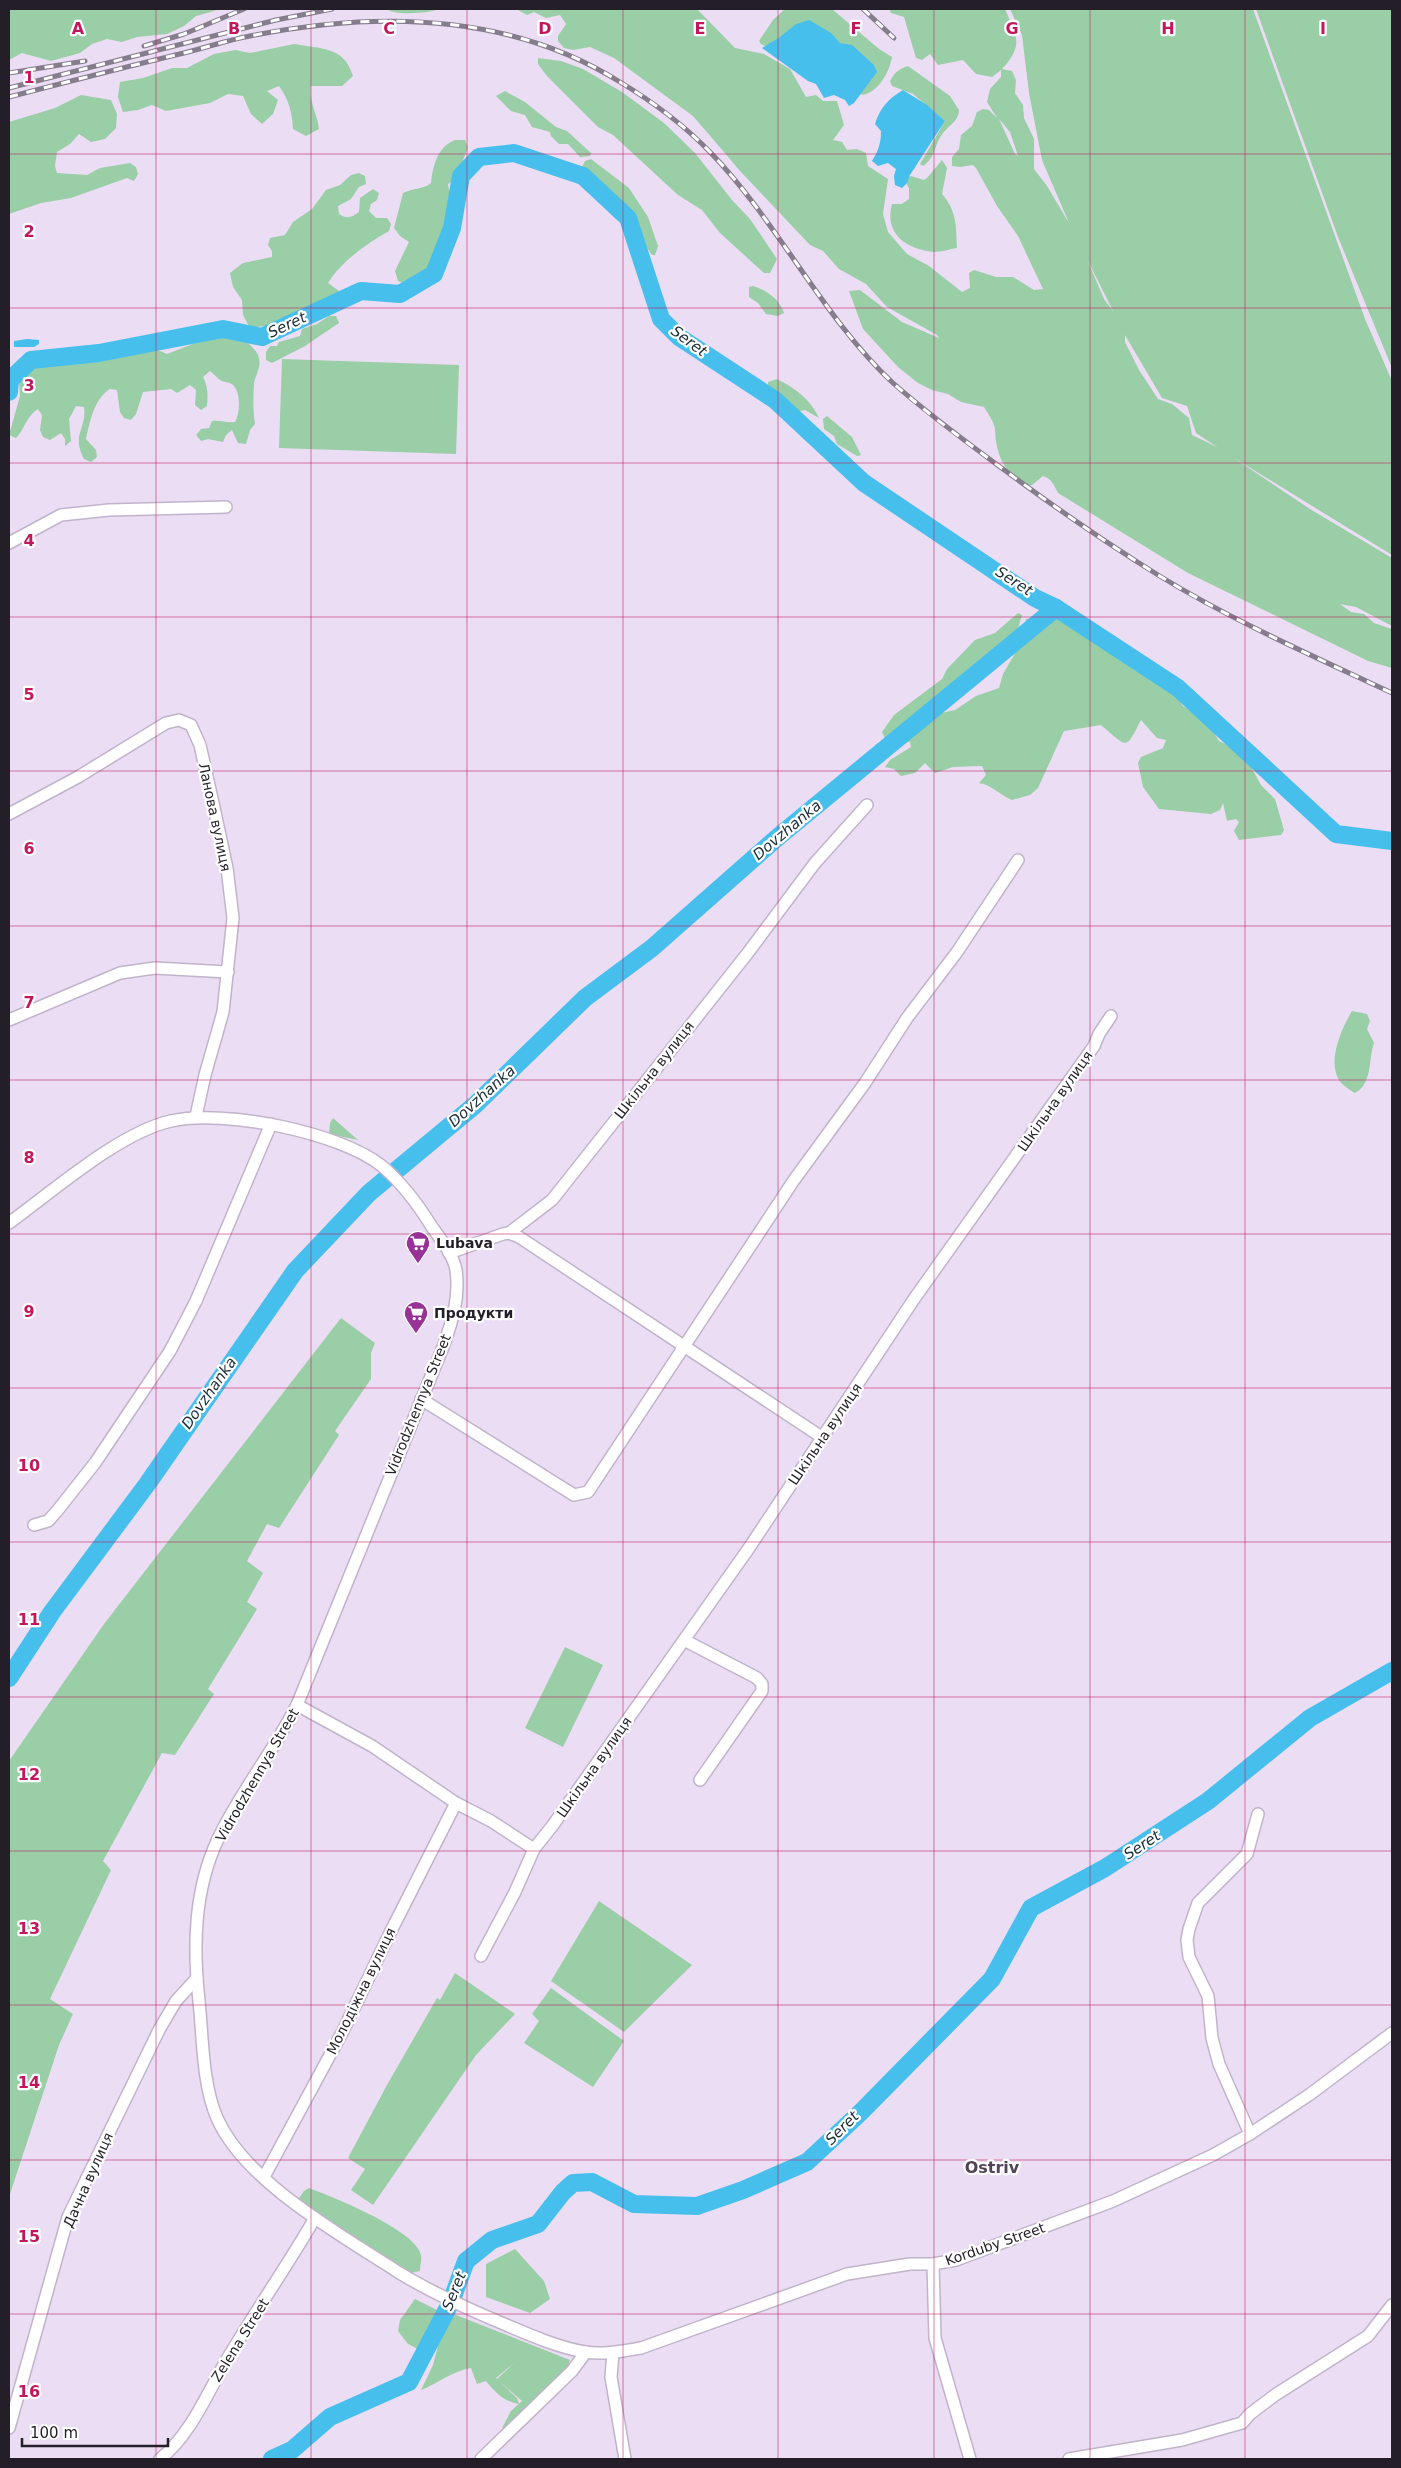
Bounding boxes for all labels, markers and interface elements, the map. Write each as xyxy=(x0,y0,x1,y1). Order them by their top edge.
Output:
text: A xyxy=(72,19,85,38)
text: B xyxy=(228,19,240,38)
text: C xyxy=(383,19,395,38)
text: D xyxy=(538,19,552,38)
text: E xyxy=(695,19,705,38)
text: F xyxy=(851,19,861,38)
text: G xyxy=(1005,19,1019,38)
text: H xyxy=(1161,19,1175,38)
text: I xyxy=(1320,19,1326,38)
text: 1 xyxy=(23,68,35,87)
text: 2 xyxy=(23,222,35,241)
water label: Seret xyxy=(265,308,310,342)
water label: Seret xyxy=(668,322,711,361)
text: 3 xyxy=(23,376,35,395)
text: 4 xyxy=(23,531,35,550)
water label: Seret xyxy=(992,563,1037,600)
text: 5 xyxy=(23,685,35,704)
street label: Ланова вулиця xyxy=(196,761,234,873)
water label: Dovzhanka xyxy=(749,796,825,864)
text: 6 xyxy=(23,839,35,858)
text: 7 xyxy=(23,993,35,1012)
street label: Шкільна вулиця xyxy=(611,1018,697,1122)
street label: Шкільна вулиця xyxy=(1014,1048,1096,1154)
water label: Dovzhanka xyxy=(445,1061,519,1131)
text: 8 xyxy=(23,1148,35,1167)
supermarket icon: Lubava xyxy=(405,1230,431,1264)
place label: Lubava xyxy=(436,1235,493,1251)
supermarket icon: Продукти xyxy=(403,1300,429,1334)
text: 9 xyxy=(23,1302,35,1321)
place label: Продукти xyxy=(434,1305,513,1321)
street label: Vidrodzhennya Street xyxy=(382,1331,454,1478)
water label: Dovzhanka xyxy=(178,1354,240,1432)
street label: Шкільна вулиця xyxy=(785,1380,865,1488)
text: 10 xyxy=(18,1456,40,1475)
text: 11 xyxy=(18,1610,40,1629)
street label: Vidrodzhennya Street xyxy=(212,1705,302,1845)
street label: Шкільна вулиця xyxy=(553,1714,635,1820)
text: 12 xyxy=(18,1765,40,1784)
water label: Seret xyxy=(1120,1826,1165,1863)
text: 13 xyxy=(18,1919,40,1938)
street label: Молодіжна вулиця xyxy=(323,1925,399,2057)
text: 14 xyxy=(18,2073,40,2092)
water label: Seret xyxy=(821,2107,863,2149)
street label: Дачна вулиця xyxy=(60,2130,116,2230)
district label: Ostriv xyxy=(965,2158,1020,2177)
street label: Korduby Street xyxy=(943,2219,1047,2269)
text: 15 xyxy=(18,2227,40,2246)
water label: Seret xyxy=(438,2268,470,2313)
street label: Zelena Street xyxy=(208,2295,272,2385)
text: 16 xyxy=(18,2382,40,2401)
scale bar xyxy=(22,2416,169,2448)
text: 100 m xyxy=(30,2424,78,2442)

